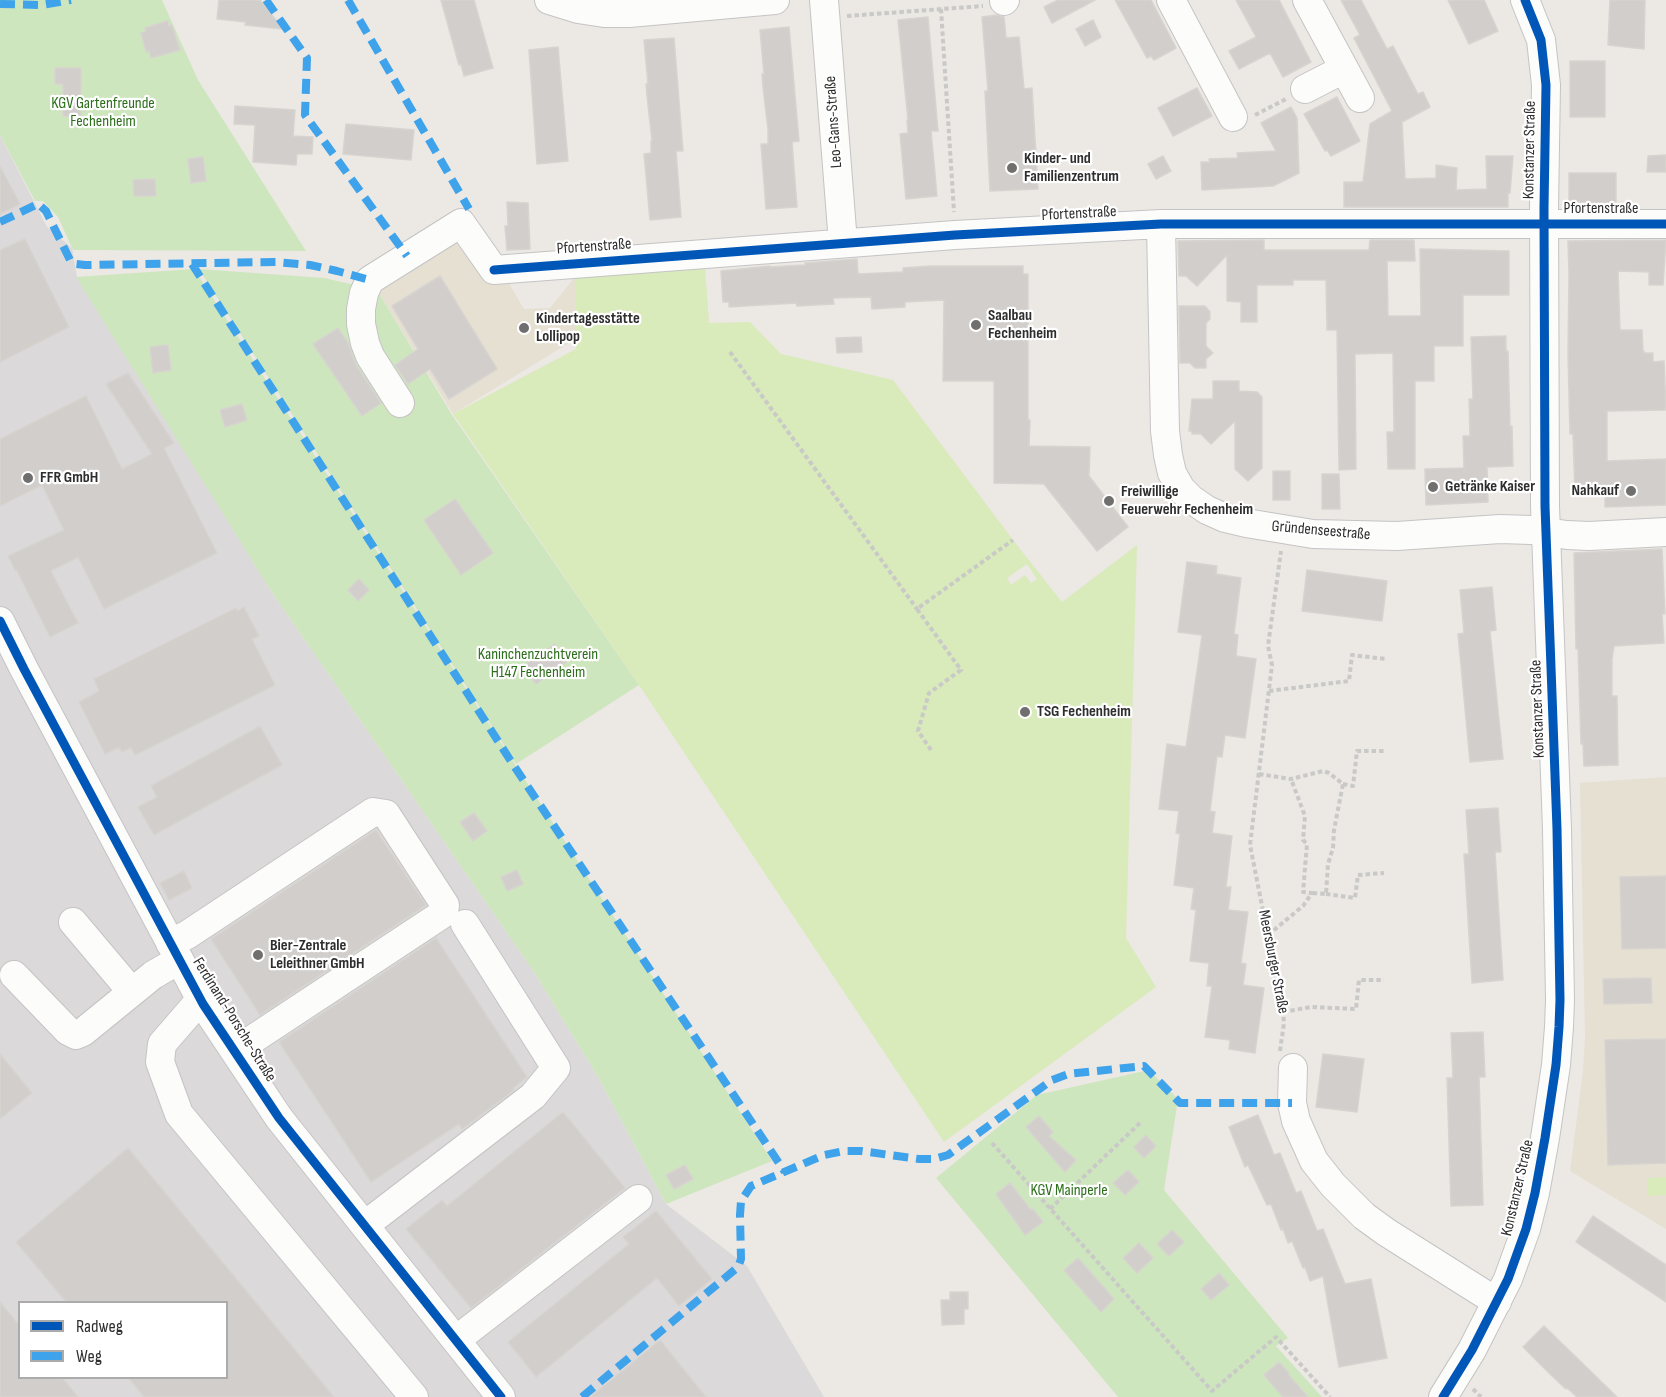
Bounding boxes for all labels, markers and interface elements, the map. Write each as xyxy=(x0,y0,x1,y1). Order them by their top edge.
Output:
street label: Leo-Gans-Straße xyxy=(821,75,847,169)
park label: KGV Gartenfreunde Fechenheim xyxy=(51,94,155,132)
street label: Konstanzer Straße xyxy=(1520,101,1540,199)
place label: Kinder- und Familienzentrum xyxy=(1024,149,1119,187)
marker: Kinder- und Familienzentrum xyxy=(1005,161,1019,175)
street label: Pfortenstraße xyxy=(1564,199,1638,219)
street label: Pfortenstraße xyxy=(1041,202,1117,226)
street label: Pfortenstraße xyxy=(556,235,632,259)
place label: Saalbau Fechenheim xyxy=(988,306,1057,344)
place label: Kindertagesstätte Lollipop xyxy=(536,309,640,347)
marker: Saalbau Fechenheim xyxy=(969,318,983,332)
marker: Kindertagesstätte Lollipop xyxy=(517,321,531,335)
place label: FFR GmbH xyxy=(40,468,98,488)
marker: FFR GmbH xyxy=(21,471,35,485)
place label: Getränke Kaiser xyxy=(1445,477,1535,497)
marker: Getränke Kaiser xyxy=(1426,480,1440,494)
place label: Nahkauf xyxy=(1572,481,1619,501)
place label: Freiwillige Feuerwehr Fechenheim xyxy=(1121,482,1253,520)
marker: Nahkauf xyxy=(1624,484,1638,498)
marker: Freiwillige Feuerwehr Fechenheim xyxy=(1102,494,1116,508)
street label: Gründenseestraße xyxy=(1271,517,1371,545)
park label: Kaninchenzuchtverein H147 Fechenheim xyxy=(478,645,598,683)
street label: Konstanzer Straße xyxy=(1527,659,1549,759)
place label: TSG Fechenheim xyxy=(1037,702,1131,722)
marker: TSG Fechenheim xyxy=(1018,705,1032,719)
street label: Meersburger Straße xyxy=(1254,909,1292,1015)
place label: Bier-Zentrale Leleithner GmbH xyxy=(270,936,365,974)
marker: Bier-Zentrale Leleithner GmbH xyxy=(251,948,265,962)
street label: Ferdinand-Porsche-Straße xyxy=(188,954,280,1086)
street label: Konstanzer Straße xyxy=(1498,1138,1538,1238)
park label: KGV Mainperle xyxy=(1030,1181,1108,1201)
legend xyxy=(18,1301,228,1379)
text: Radweg xyxy=(76,1316,123,1337)
text: Weg xyxy=(76,1346,102,1367)

